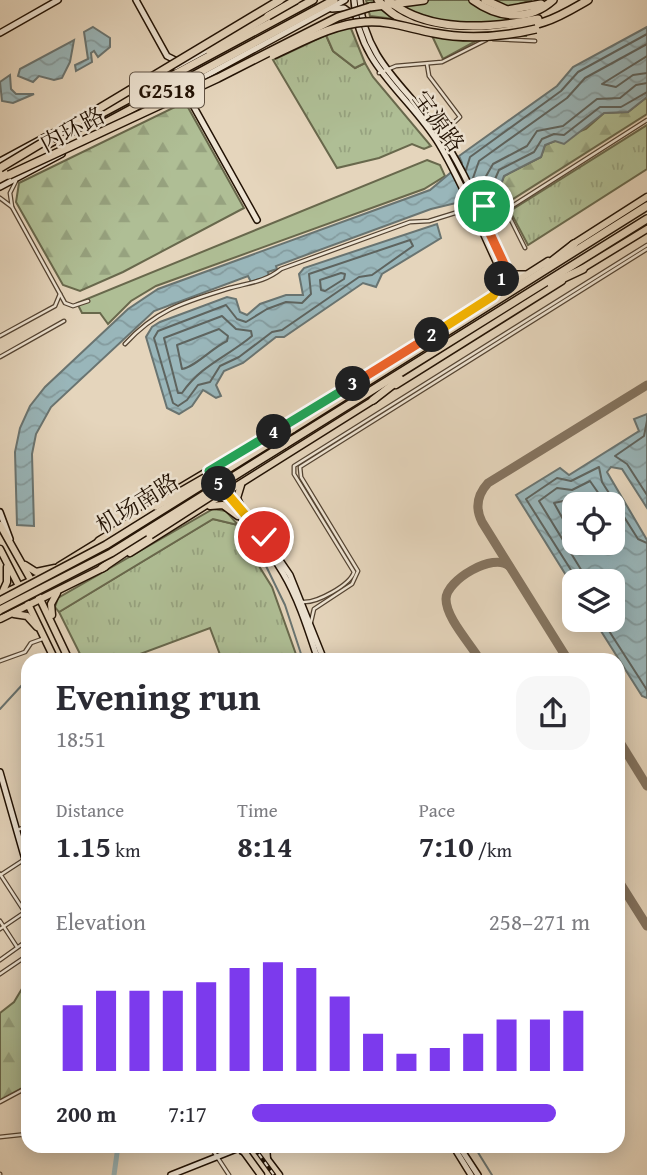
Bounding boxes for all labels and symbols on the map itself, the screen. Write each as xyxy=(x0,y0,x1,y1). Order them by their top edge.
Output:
road number: G2518 xyxy=(130,72,204,108)
street label: 宝源路 xyxy=(405,83,473,159)
street label: 内环路 xyxy=(34,98,110,160)
pin xyxy=(454,176,514,236)
pin: 1 xyxy=(484,262,520,296)
pin: 2 xyxy=(414,318,450,352)
pin: 3 xyxy=(336,366,370,402)
pin: 4 xyxy=(256,414,292,450)
street label: 机场南路 xyxy=(89,465,185,541)
pin: 5 xyxy=(202,466,236,502)
pin xyxy=(234,507,294,567)

